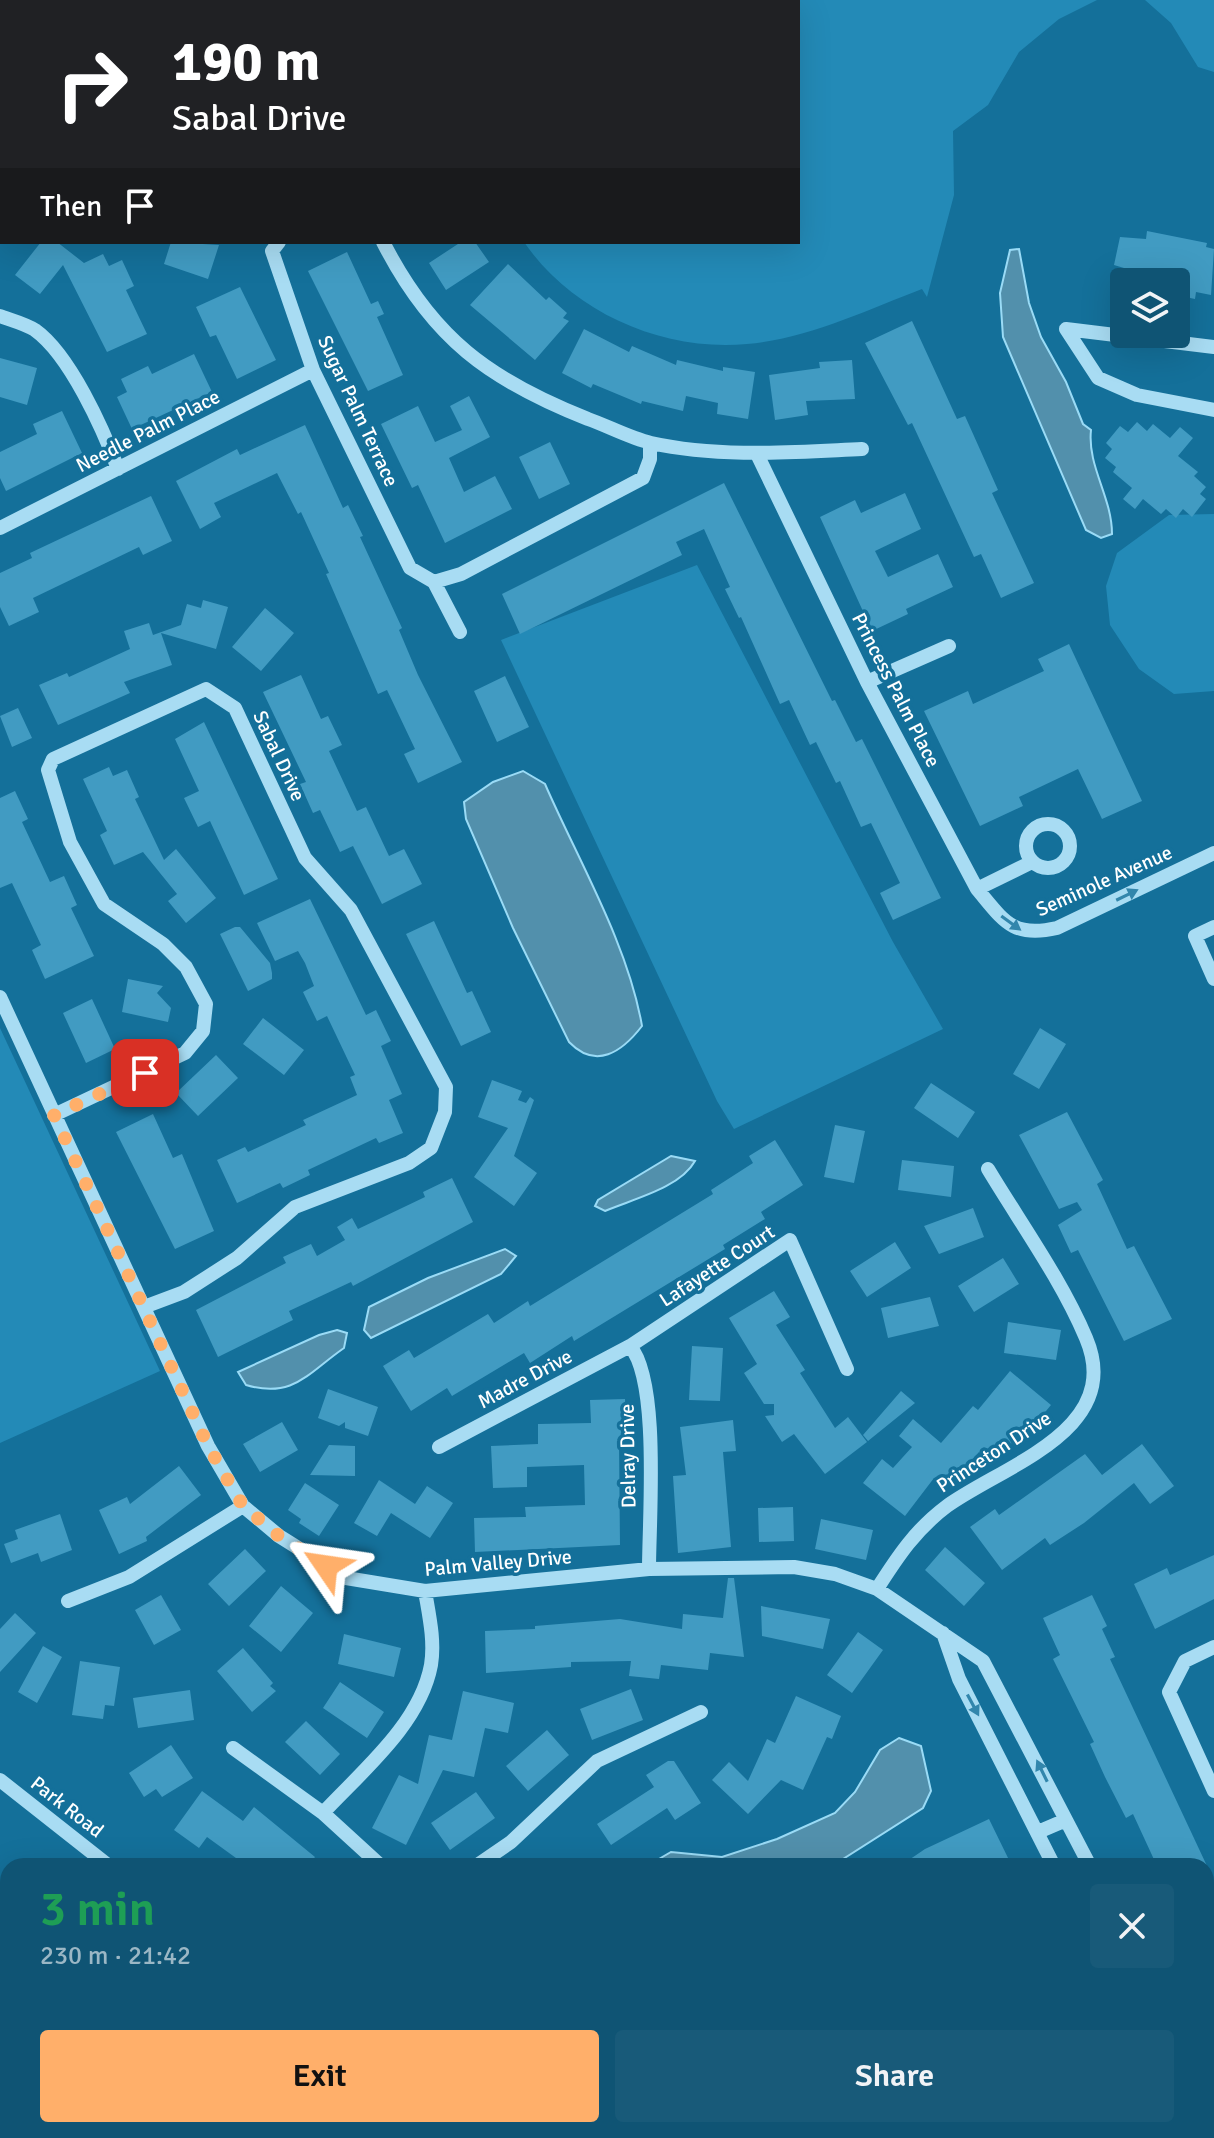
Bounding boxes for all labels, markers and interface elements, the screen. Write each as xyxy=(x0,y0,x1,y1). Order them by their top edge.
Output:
text: 190 m xyxy=(172,27,320,96)
icon: right xyxy=(40,32,144,136)
text: Sabal Drive xyxy=(172,96,347,141)
icon: arrive xyxy=(118,184,162,228)
text: Then xyxy=(40,188,102,225)
map controls xyxy=(1110,268,1190,348)
button: layers xyxy=(1110,268,1190,348)
street label: Sugar Palm Terrace xyxy=(312,331,404,491)
street label: Needle Palm Place xyxy=(72,384,224,478)
street label: Princess Palm Place xyxy=(846,609,946,771)
street label: Sabal Drive xyxy=(247,707,311,805)
street label: Seminole Avenue xyxy=(1032,840,1176,922)
one-way arrow xyxy=(1116,888,1139,901)
one-way arrow xyxy=(1000,915,1022,931)
pin xyxy=(111,1039,179,1107)
icon: arrive xyxy=(123,1051,167,1095)
street label: Lafayette Court xyxy=(655,1219,779,1313)
street label: Madre Drive xyxy=(474,1344,576,1414)
street label: Delray Drive xyxy=(615,1404,641,1508)
street label: Princeton Drive xyxy=(932,1406,1056,1498)
position arrow xyxy=(284,1524,368,1608)
street label: Palm Valley Drive xyxy=(423,1544,573,1582)
one-way arrow xyxy=(966,1693,979,1716)
one-way arrow xyxy=(1035,1760,1049,1783)
street label: Park Road xyxy=(26,1771,108,1843)
text: 3 min xyxy=(40,1880,155,1939)
button: close xyxy=(1090,1884,1174,1968)
text: 230 m · 21:42 xyxy=(40,1940,191,1972)
button: Exit xyxy=(40,2030,599,2122)
button: Share xyxy=(615,2030,1174,2122)

